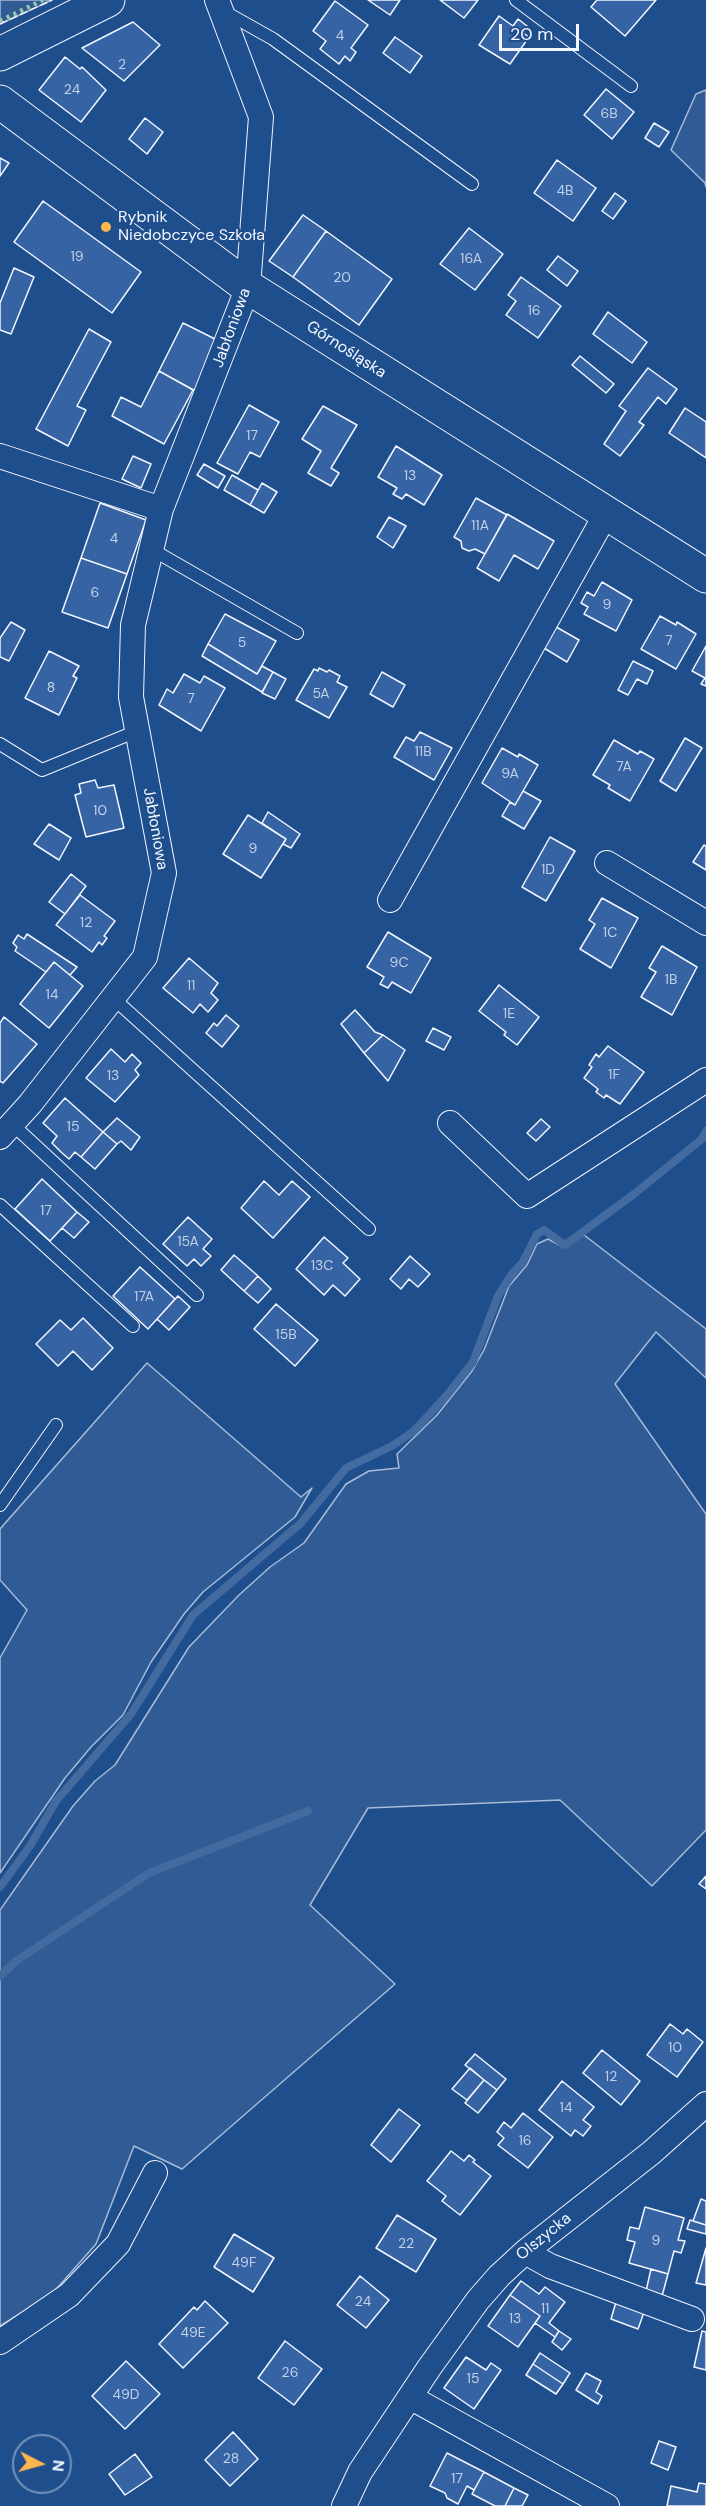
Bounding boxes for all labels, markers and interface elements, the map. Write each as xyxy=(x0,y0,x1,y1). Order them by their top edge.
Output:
scale bar xyxy=(502,12,582,50)
text: 20 m xyxy=(510,22,553,46)
house number: 4 xyxy=(336,28,344,44)
house number: 2 xyxy=(118,57,126,73)
house number: 24 xyxy=(64,82,80,98)
house number: 6B xyxy=(600,106,618,122)
house number: 4B xyxy=(557,183,573,199)
place label: Rybnik Niedobczyce Szkoła xyxy=(118,208,265,246)
marker: Rybnik Niedobczyce Szkoła xyxy=(99,220,113,234)
house number: 19 xyxy=(70,249,84,265)
house number: 16A xyxy=(460,251,482,267)
house number: 20 xyxy=(333,270,351,286)
street label: Jabłoniowa xyxy=(209,286,255,370)
house number: 16 xyxy=(527,303,541,319)
street label: Górnośląska xyxy=(303,317,389,383)
house number: 17 xyxy=(246,428,258,444)
house number: 13 xyxy=(404,468,416,484)
house number: 11A xyxy=(471,518,489,534)
house number: 4 xyxy=(110,531,118,547)
house number: 6 xyxy=(91,585,99,601)
house number: 9 xyxy=(603,597,611,613)
house number: 7 xyxy=(665,633,673,649)
house number: 5 xyxy=(238,635,246,651)
house number: 8 xyxy=(47,680,55,696)
house number: 5A xyxy=(312,686,330,702)
house number: 7 xyxy=(187,691,195,707)
house number: 11B xyxy=(414,744,432,760)
house number: 7A xyxy=(616,759,632,775)
house number: 9A xyxy=(501,766,519,782)
street label: Jabłoniowa xyxy=(138,786,172,872)
house number: 10 xyxy=(93,803,107,819)
house number: 9 xyxy=(249,841,257,857)
house number: 1D xyxy=(541,862,555,878)
house number: 12 xyxy=(80,915,92,931)
house number: 1C xyxy=(603,925,617,941)
house number: 9C xyxy=(390,955,408,971)
house number: 1B xyxy=(665,972,677,988)
house number: 11 xyxy=(187,978,195,994)
house number: 14 xyxy=(46,987,58,1003)
house number: 1E xyxy=(503,1006,515,1022)
house number: 1F xyxy=(608,1067,620,1083)
house number: 13 xyxy=(107,1068,119,1084)
house number: 15 xyxy=(67,1119,79,1135)
house number: 17 xyxy=(40,1203,52,1219)
house number: 15A xyxy=(177,1234,199,1250)
house number: 13C xyxy=(311,1258,333,1274)
house number: 17A xyxy=(134,1289,154,1305)
house number: 15B xyxy=(275,1327,297,1343)
house number: 10 xyxy=(668,2040,682,2056)
house number: 12 xyxy=(605,2069,617,2085)
house number: 14 xyxy=(560,2100,572,2116)
house number: 16 xyxy=(518,2133,532,2149)
street label: Olszycka xyxy=(513,2209,575,2265)
house number: 9 xyxy=(652,2233,660,2249)
house number: 22 xyxy=(398,2236,414,2252)
house number: 49F xyxy=(232,2255,256,2271)
house number: 24 xyxy=(355,2294,371,2310)
house number: 11 xyxy=(541,2301,549,2317)
house number: 13 xyxy=(509,2311,521,2327)
house number: 49E xyxy=(180,2325,206,2341)
house number: 26 xyxy=(282,2365,298,2381)
house number: 15 xyxy=(467,2371,479,2387)
house number: 49D xyxy=(113,2387,139,2403)
north arrow xyxy=(12,2434,72,2494)
house number: 28 xyxy=(223,2451,239,2467)
text: N xyxy=(47,2459,69,2473)
house number: 17 xyxy=(451,2471,463,2487)

